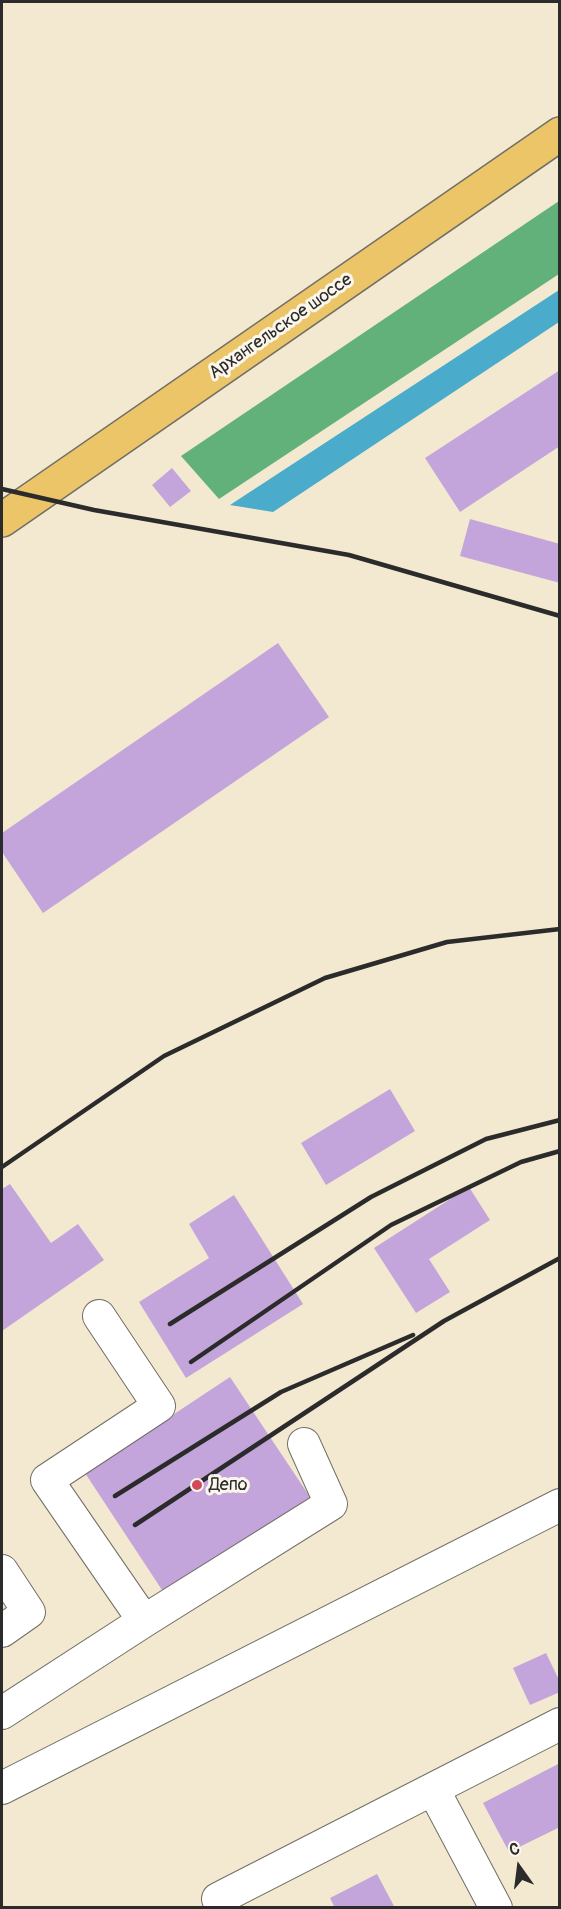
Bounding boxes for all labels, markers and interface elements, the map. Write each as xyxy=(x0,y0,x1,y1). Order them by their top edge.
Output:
street label: Архангельское шоссе xyxy=(205,269,357,385)
place label: Депо xyxy=(209,1474,248,1496)
marker: Депо xyxy=(190,1478,204,1492)
north arrow xyxy=(489,1837,549,1897)
text: С xyxy=(507,1839,522,1860)

